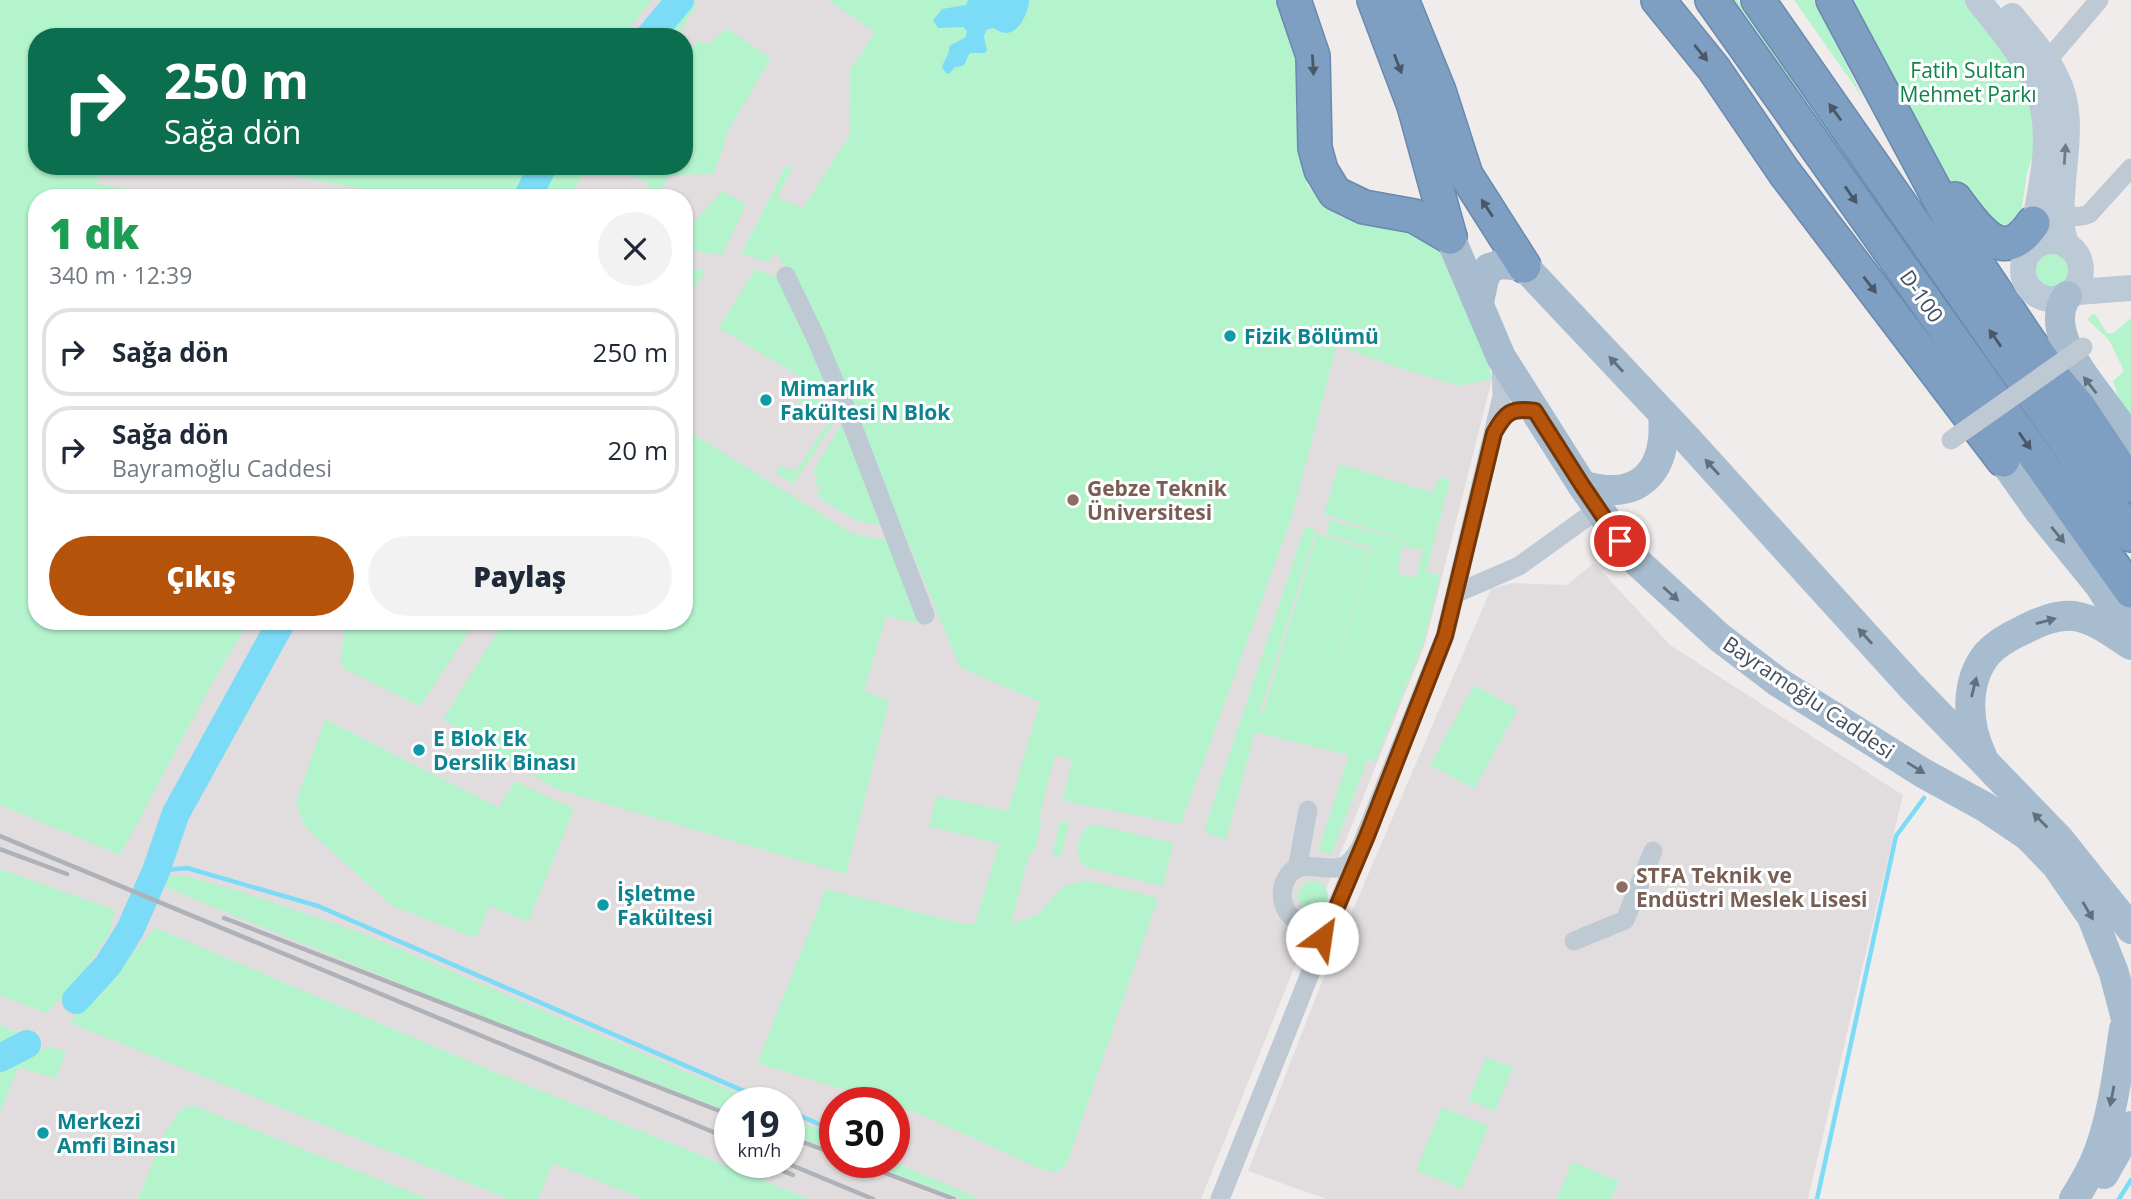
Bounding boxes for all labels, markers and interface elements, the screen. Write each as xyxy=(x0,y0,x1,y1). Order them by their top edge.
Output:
one-way arrow xyxy=(1693,44,1708,61)
text: 250 m xyxy=(164,47,309,113)
one-way arrow xyxy=(1393,53,1404,74)
one-way arrow xyxy=(1308,54,1319,76)
icon: right xyxy=(49,56,140,147)
park label: Fatih Sultan Mehmet Parkı xyxy=(1900,56,2036,108)
one-way arrow xyxy=(1829,103,1843,121)
text: Sağa dön xyxy=(164,110,301,153)
one-way arrow xyxy=(2060,143,2071,165)
one-way arrow xyxy=(1844,186,1858,204)
one-way arrow xyxy=(1481,199,1494,218)
text: 1 dk xyxy=(49,204,139,261)
button: close xyxy=(598,212,672,286)
text: 340 m · 12:39 xyxy=(49,259,192,291)
street label: D-100 xyxy=(1894,264,1950,328)
one-way arrow xyxy=(1863,275,1878,293)
place label: Fizik Bölümü xyxy=(1244,322,1379,350)
marker: Fizik Bölümü xyxy=(1222,328,1238,344)
one-way arrow xyxy=(1988,329,2002,347)
icon: right xyxy=(53,333,91,371)
text: Sağa dön xyxy=(112,334,229,370)
text: 250 m xyxy=(593,334,668,370)
one-way arrow xyxy=(1609,356,1625,373)
place label: Mimarlık Fakültesi N Blok xyxy=(780,374,951,426)
one-way arrow xyxy=(2083,376,2098,394)
marker: Mimarlık Fakültesi N Blok xyxy=(758,392,774,408)
text: Sağa dön xyxy=(112,416,229,452)
icon: right xyxy=(53,431,91,469)
text: 20 m xyxy=(607,432,668,468)
one-way arrow xyxy=(2018,432,2032,450)
text: Bayramoğlu Caddesi xyxy=(112,452,332,484)
one-way arrow xyxy=(1705,459,1721,476)
place label: Gebze Teknik Üniversitesi xyxy=(1087,474,1228,526)
marker: Gebze Teknik Üniversitesi xyxy=(1065,492,1081,508)
pin xyxy=(1590,511,1650,571)
icon: arrive xyxy=(1601,522,1639,560)
one-way arrow xyxy=(2051,525,2066,543)
button: Çıkış xyxy=(49,536,354,616)
button: Paylaş xyxy=(368,536,672,616)
one-way arrow xyxy=(1663,586,1680,601)
one-way arrow xyxy=(2035,615,2056,625)
one-way arrow xyxy=(1858,628,1874,645)
street label: Bayramoğlu Caddesi xyxy=(1718,629,1900,765)
one-way arrow xyxy=(1969,676,1980,698)
place label: E Blok Ek Derslik Binası xyxy=(433,724,576,776)
marker: E Blok Ek Derslik Binası xyxy=(411,742,427,758)
one-way arrow xyxy=(1906,762,1925,775)
one-way arrow xyxy=(2033,812,2049,829)
place label: STFA Teknik ve Endüstri Meslek Lisesi xyxy=(1636,861,1868,913)
place label: İşletme Fakültesi xyxy=(617,879,713,931)
marker: STFA Teknik ve Endüstri Meslek Lisesi xyxy=(1614,879,1630,895)
marker: İşletme Fakültesi xyxy=(595,897,611,913)
position arrow xyxy=(1285,901,1359,975)
one-way arrow xyxy=(2082,902,2094,921)
one-way arrow xyxy=(2107,1085,2118,1107)
speed limit sign: 30 xyxy=(819,1087,910,1178)
text: 19 xyxy=(739,1100,780,1147)
place label: Merkezi Amfi Binası xyxy=(57,1107,176,1159)
marker: Merkezi Amfi Binası xyxy=(35,1125,51,1141)
text: km/h xyxy=(738,1138,781,1162)

